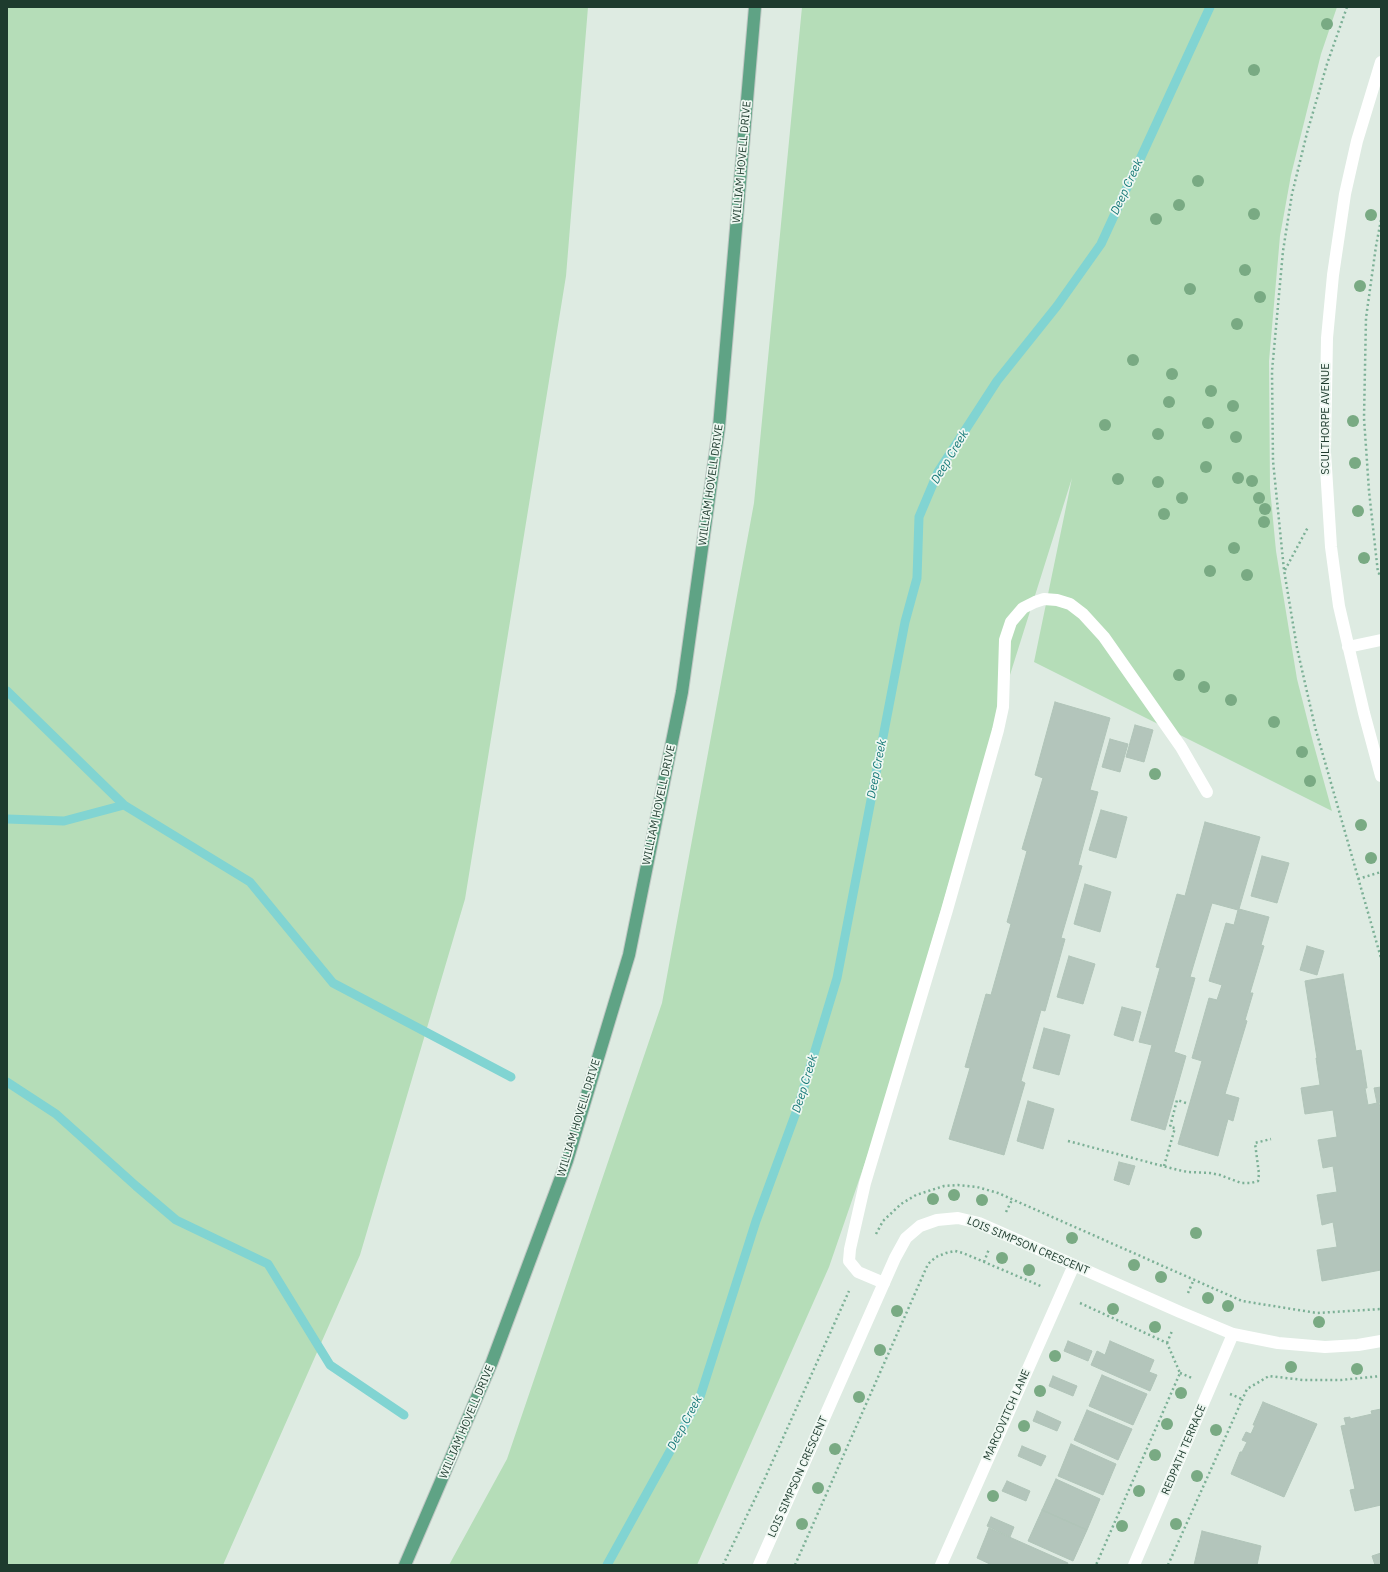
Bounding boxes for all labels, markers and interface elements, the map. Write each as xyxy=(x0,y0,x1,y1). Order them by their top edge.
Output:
street label: WILLIAM HOVELL DRIVE xyxy=(730,101,754,223)
water label: Deep Creek xyxy=(1108,157,1146,217)
street label: SCULTHORPE AVENUE xyxy=(1319,363,1333,475)
street label: WILLIAM HOVELL DRIVE xyxy=(696,424,726,546)
water label: Deep Creek xyxy=(928,428,972,486)
water label: Deep Creek xyxy=(864,738,890,800)
street label: WILLIAM HOVELL DRIVE xyxy=(640,744,678,866)
water label: Deep Creek xyxy=(789,1053,821,1115)
street label: WILLIAM HOVELL DRIVE xyxy=(555,1058,603,1178)
street label: LOIS SIMPSON CRESCENT xyxy=(965,1214,1091,1278)
street label: WILLIAM HOVELL DRIVE xyxy=(437,1363,497,1481)
street label: MARCOVITCH LANE xyxy=(981,1367,1033,1463)
water label: Deep Creek xyxy=(665,1393,705,1453)
street label: REDPATH TERRACE xyxy=(1159,1403,1209,1497)
street label: LOIS SIMPSON CRESCENT xyxy=(765,1414,831,1540)

